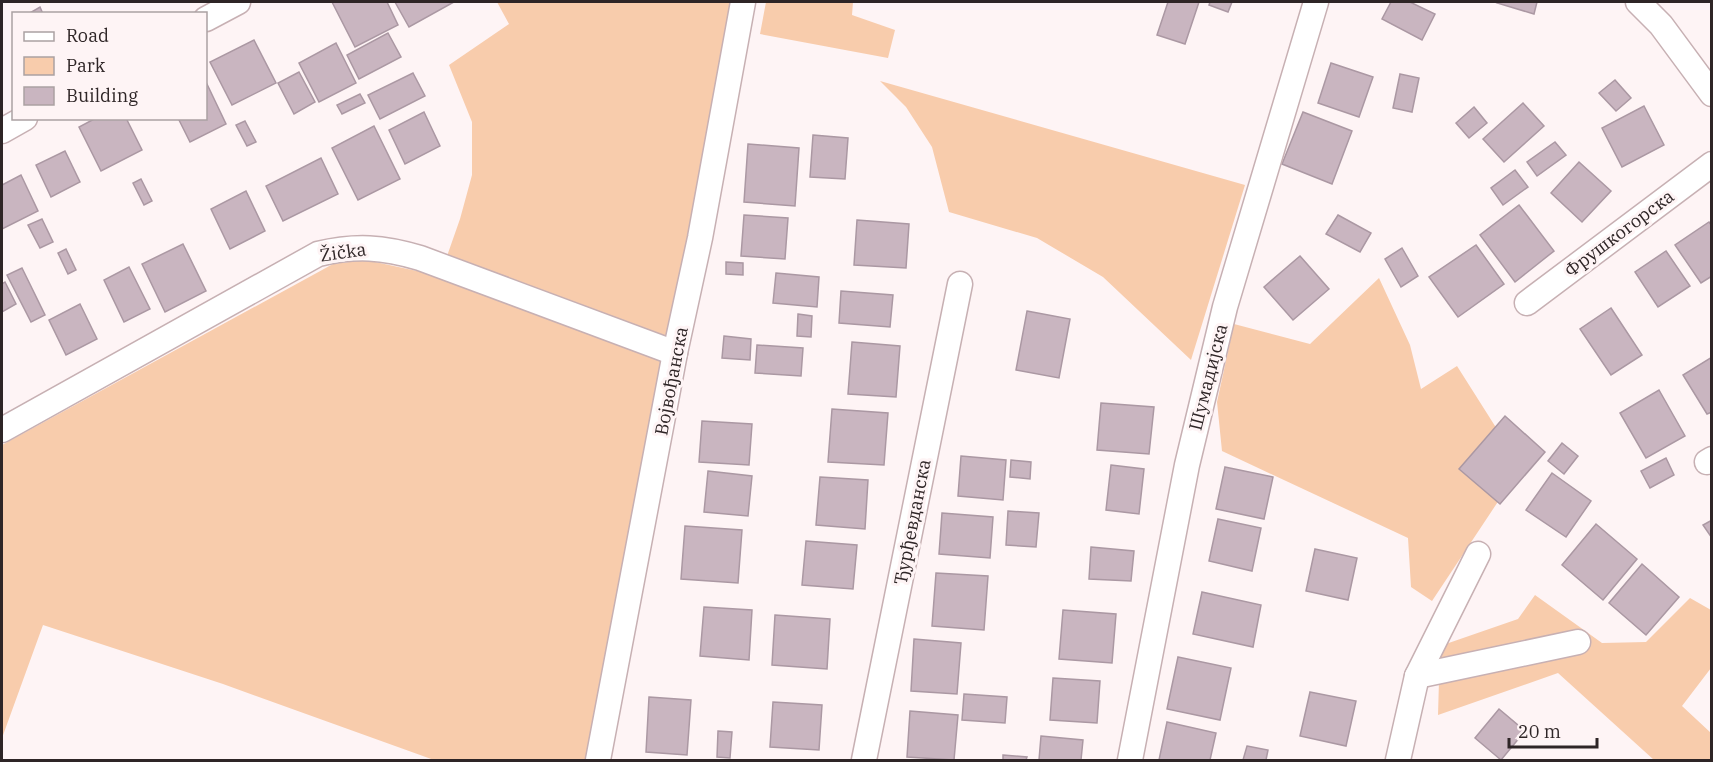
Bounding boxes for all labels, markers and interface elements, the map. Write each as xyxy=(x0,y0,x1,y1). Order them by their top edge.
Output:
legend xyxy=(12,12,207,120)
text: Road xyxy=(66,24,109,47)
text: Park xyxy=(66,54,106,77)
text: Building xyxy=(66,84,138,107)
street label: Фрушкогорска xyxy=(1560,184,1678,282)
street label: Žička xyxy=(318,237,368,267)
street label: Шумадијска xyxy=(1184,321,1232,433)
street label: Војвођанска xyxy=(649,325,693,437)
street label: Ђурђевданска xyxy=(889,457,935,587)
scale bar xyxy=(1509,711,1598,749)
text: 20 m xyxy=(1518,720,1561,743)

